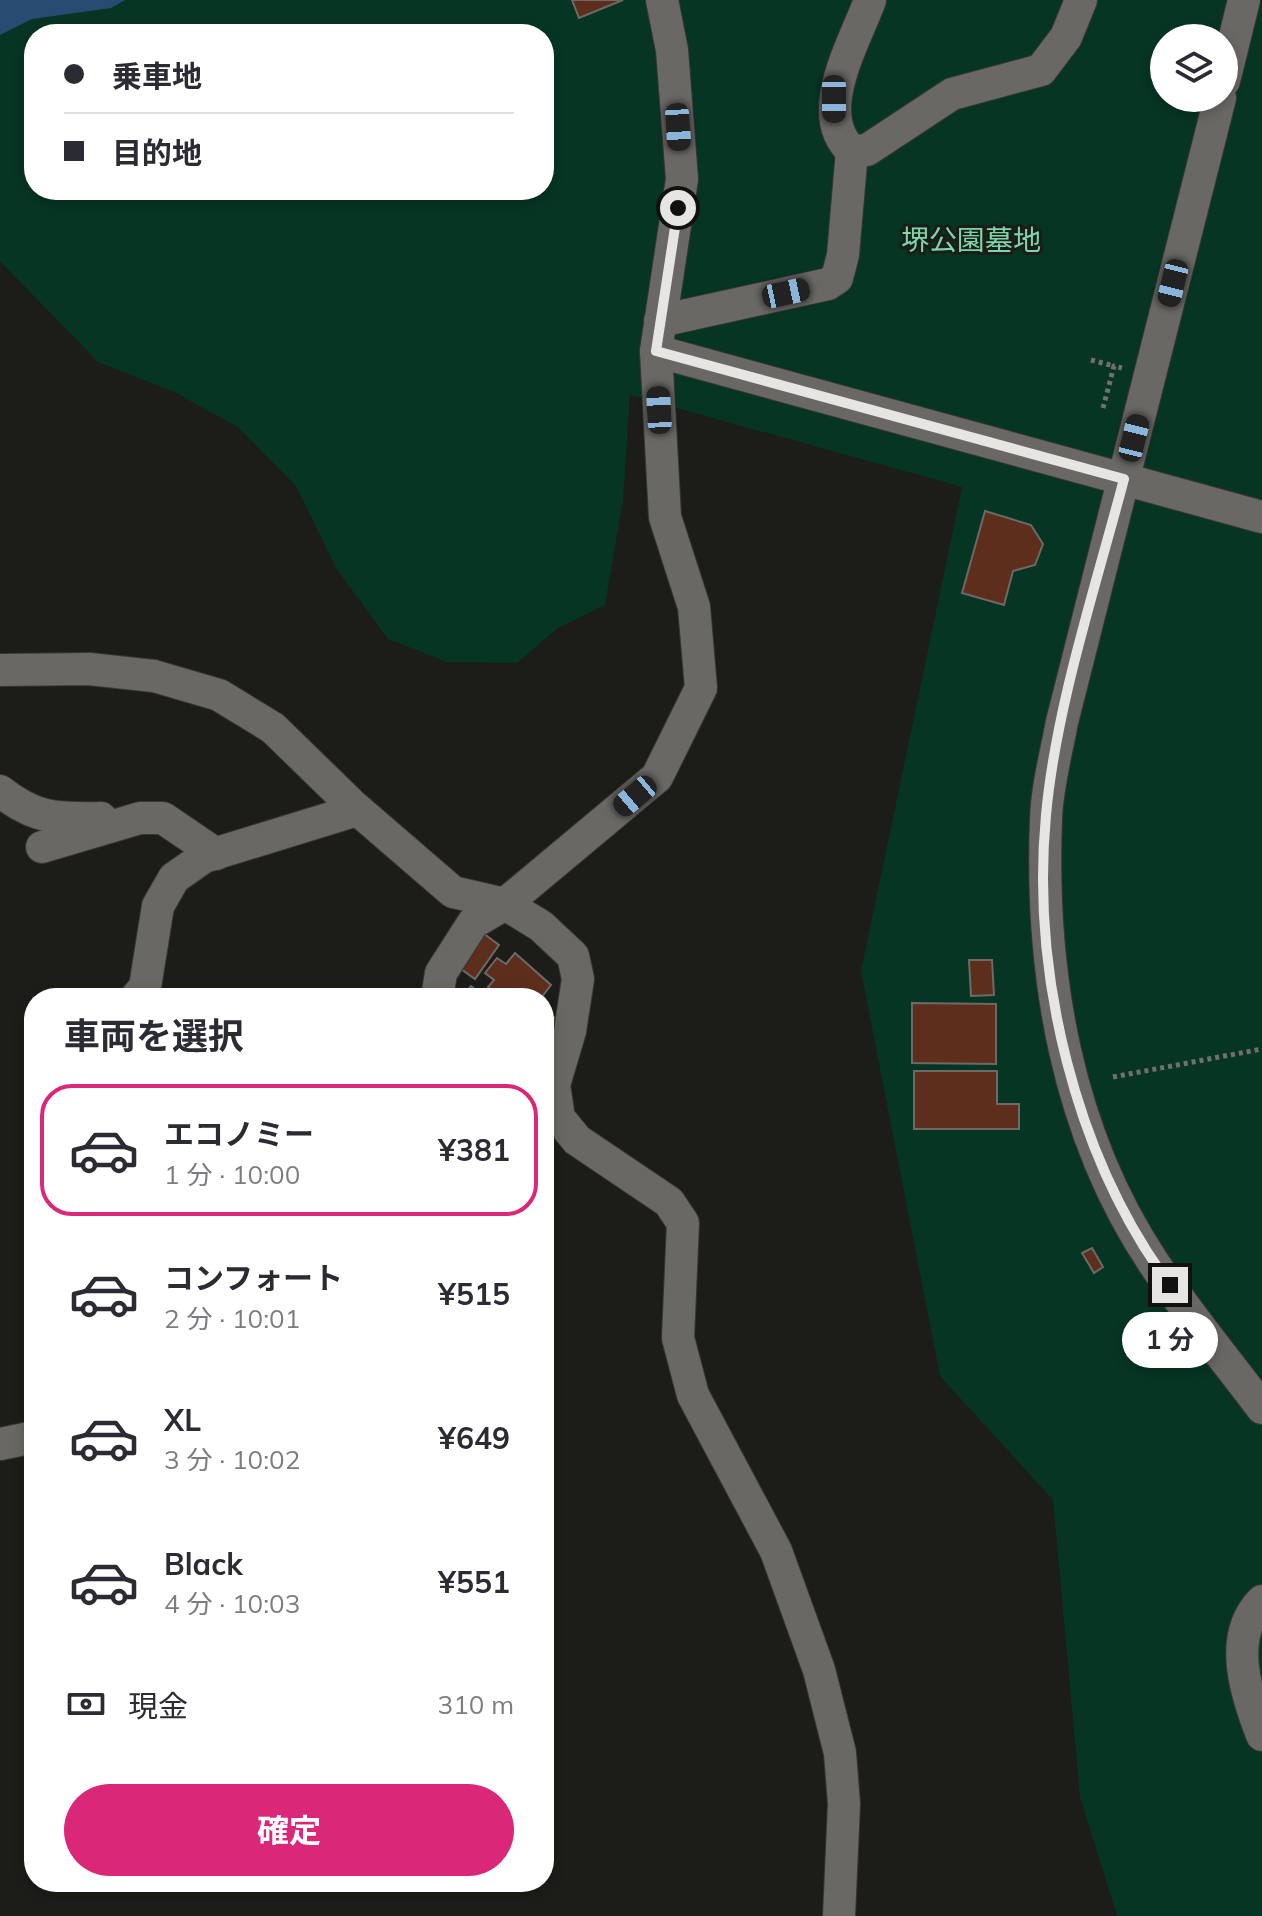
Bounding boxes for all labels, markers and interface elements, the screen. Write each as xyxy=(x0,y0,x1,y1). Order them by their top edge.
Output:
map controls xyxy=(1150,24,1238,112)
button: layers xyxy=(1150,24,1238,112)
text: 乗車地 xyxy=(112,57,202,95)
car xyxy=(822,75,846,123)
car xyxy=(664,102,692,152)
text: 目的地 xyxy=(112,134,202,172)
route start xyxy=(660,190,696,226)
park label: 堺公園墓地 xyxy=(901,222,1041,257)
car xyxy=(1156,257,1190,309)
car xyxy=(760,276,812,310)
car xyxy=(646,385,672,435)
car xyxy=(1117,412,1151,464)
car xyxy=(609,771,661,821)
text: 車両を選択 xyxy=(64,1013,244,1058)
icon: car xyxy=(68,1114,140,1186)
text: エコノミー xyxy=(164,1115,314,1153)
text: ¥381 xyxy=(438,1131,510,1169)
text: 1 分 · 10:00 xyxy=(164,1158,300,1191)
icon: car xyxy=(68,1258,140,1330)
text: コンフォート xyxy=(164,1259,343,1297)
route end xyxy=(1152,1267,1188,1303)
text: ¥515 xyxy=(438,1275,510,1313)
text: 2 分 · 10:01 xyxy=(164,1302,300,1335)
callout: 1 分 xyxy=(1122,1313,1218,1369)
text: 1 分 xyxy=(1146,1323,1194,1356)
text: XL xyxy=(164,1401,201,1439)
icon: car xyxy=(68,1402,140,1474)
text: ¥649 xyxy=(438,1419,510,1457)
text: 3 分 · 10:02 xyxy=(164,1443,300,1476)
text: Black xyxy=(164,1545,243,1583)
icon: car xyxy=(68,1546,140,1618)
text: ¥551 xyxy=(438,1563,510,1601)
text: 4 分 · 10:03 xyxy=(164,1587,300,1620)
icon: cash xyxy=(64,1682,108,1726)
text: 現金 xyxy=(128,1687,188,1725)
text: 310 m xyxy=(438,1688,514,1721)
button: 確定 xyxy=(64,1784,514,1876)

